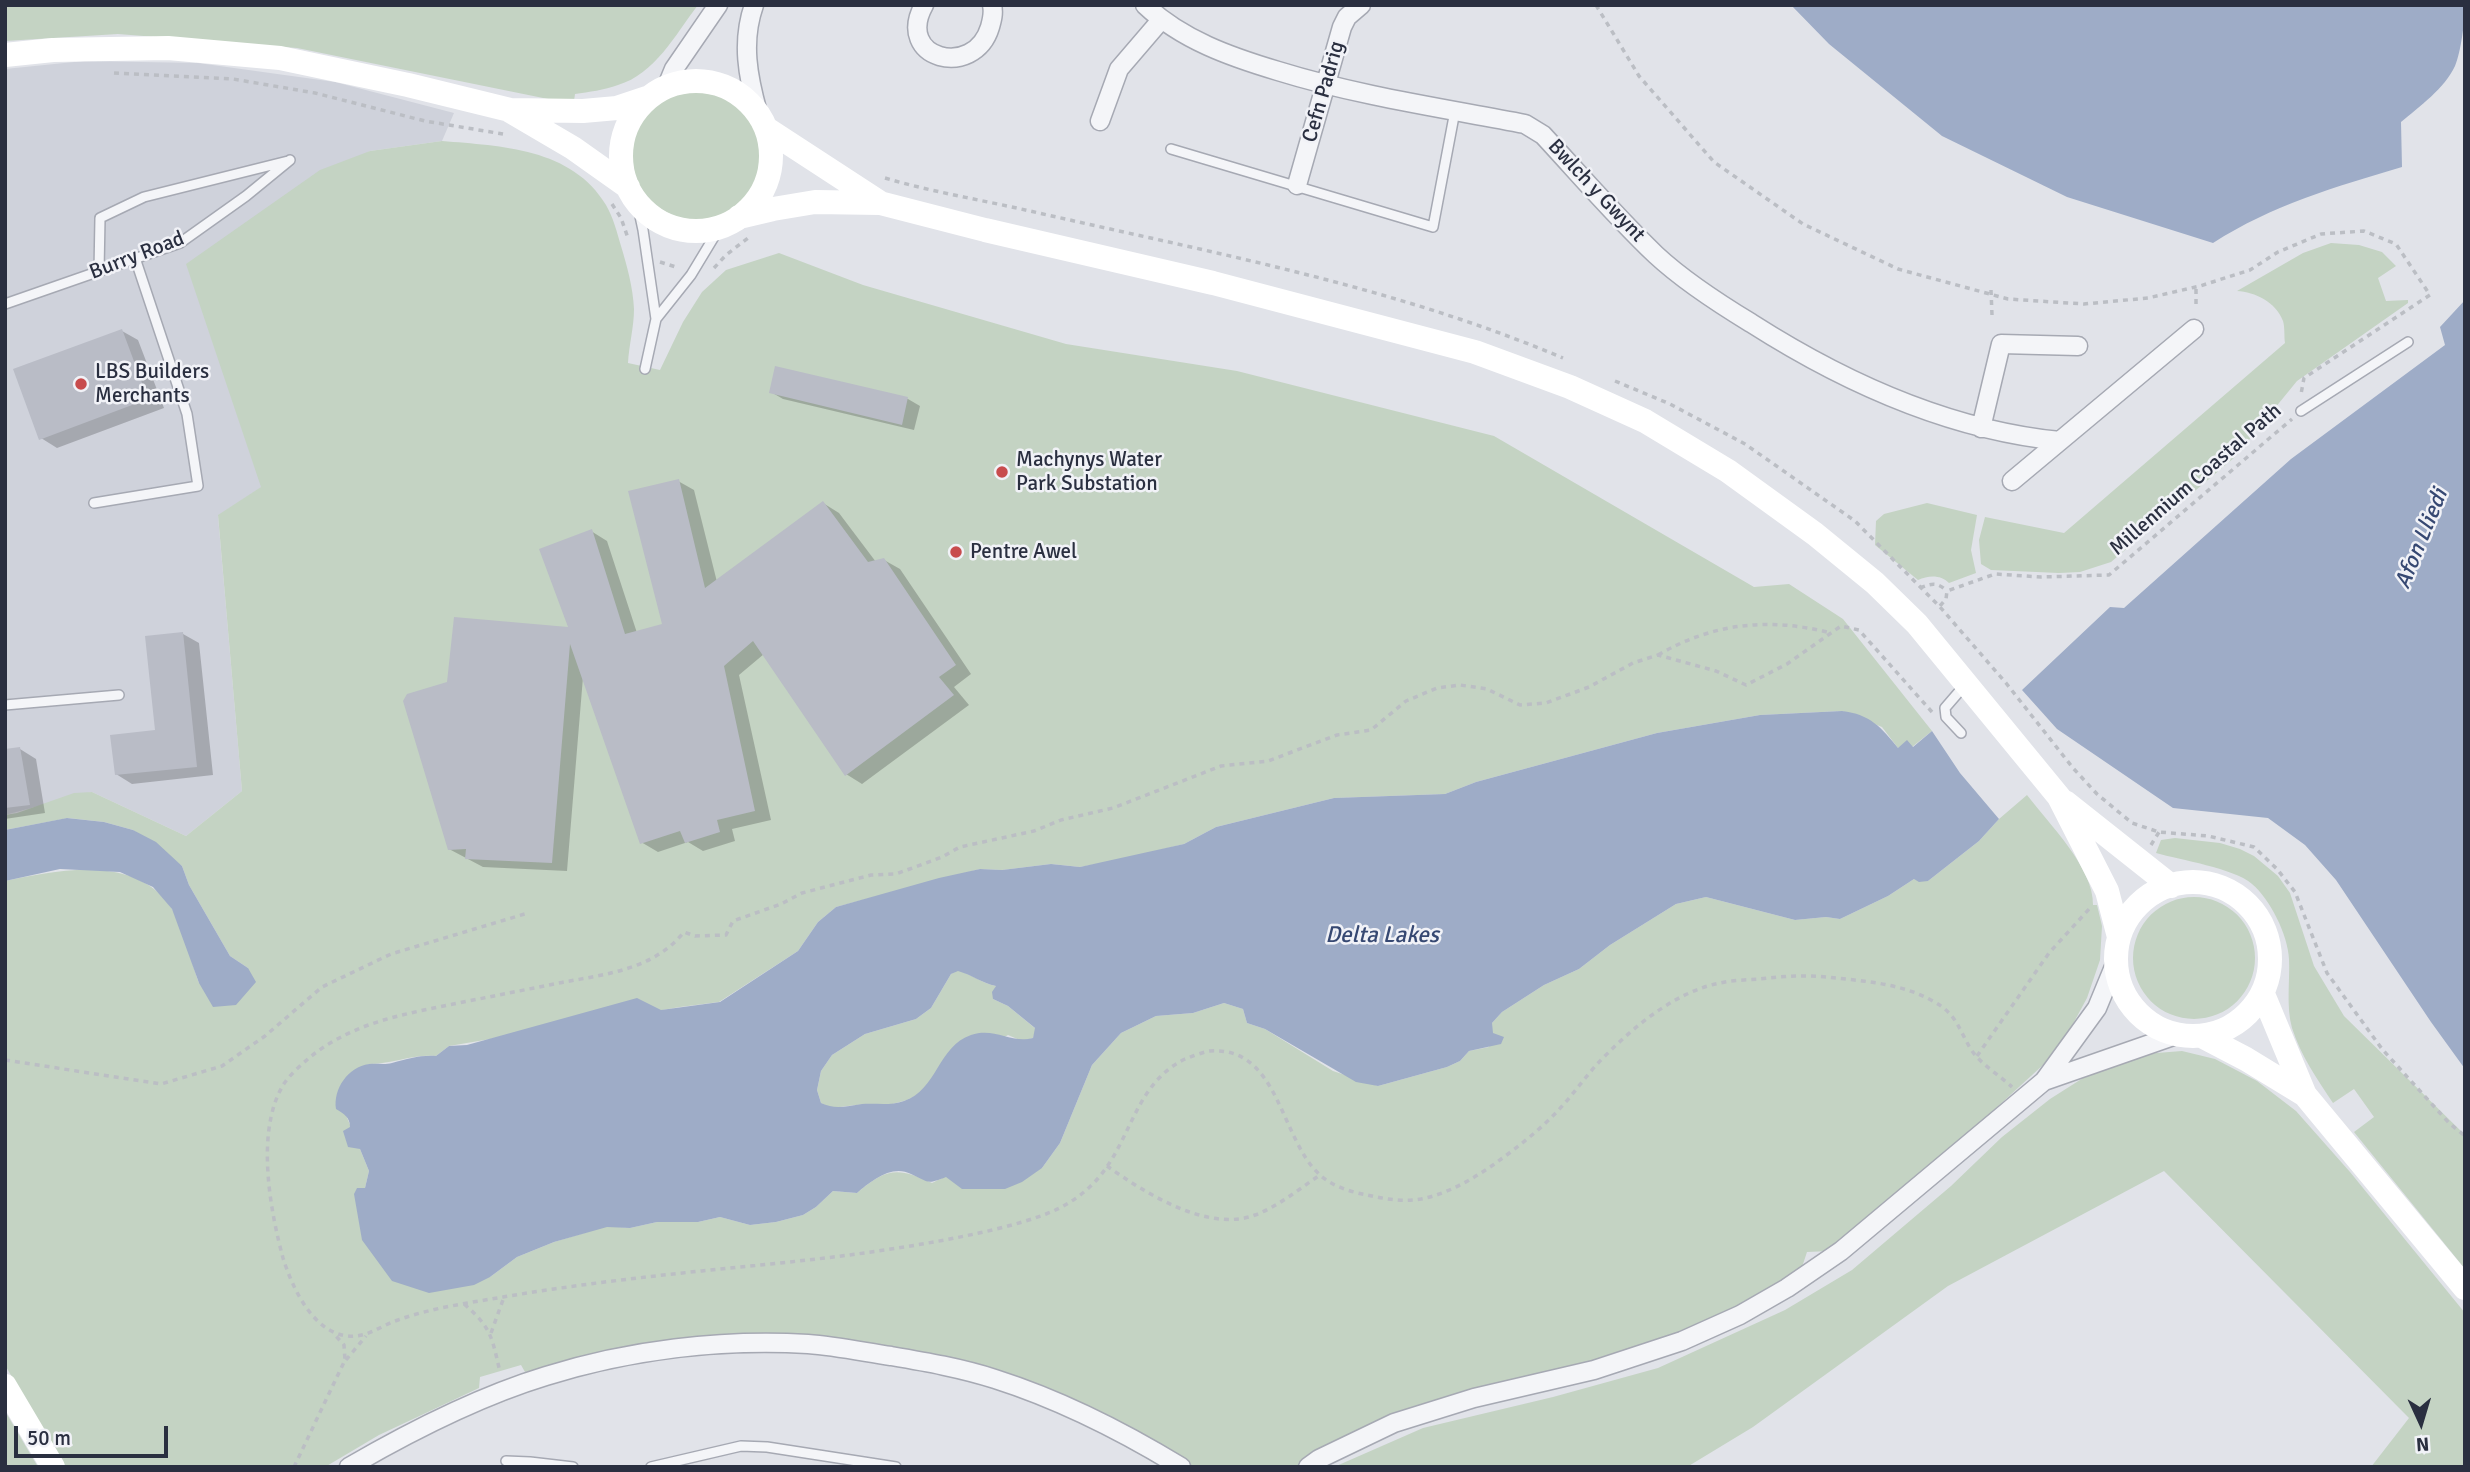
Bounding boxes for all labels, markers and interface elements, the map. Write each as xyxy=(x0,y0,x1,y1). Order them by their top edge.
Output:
street label: Cefn Padrig xyxy=(1298,38,1350,146)
street label: Bwlch y Gwynt xyxy=(1542,134,1650,248)
street label: Burry Road xyxy=(86,226,188,286)
place label: LBS Builders Merchants xyxy=(95,359,209,409)
marker: LBS Builders Merchants xyxy=(73,376,89,392)
street label: Millennium Coastal Path xyxy=(2105,399,2287,561)
place label: Machynys Water Park Substation xyxy=(1016,447,1162,497)
marker: Machynys Water Park Substation xyxy=(994,464,1010,480)
water label: Afon Lliedi xyxy=(2389,485,2455,593)
place label: Pentre Awel xyxy=(970,539,1077,565)
marker: Pentre Awel xyxy=(948,544,964,560)
water label: Delta Lakes xyxy=(1325,922,1439,950)
north arrow xyxy=(2386,1388,2456,1458)
scale bar xyxy=(18,1412,172,1456)
text: 50 m xyxy=(27,1425,71,1451)
text: N xyxy=(2415,1432,2430,1456)

